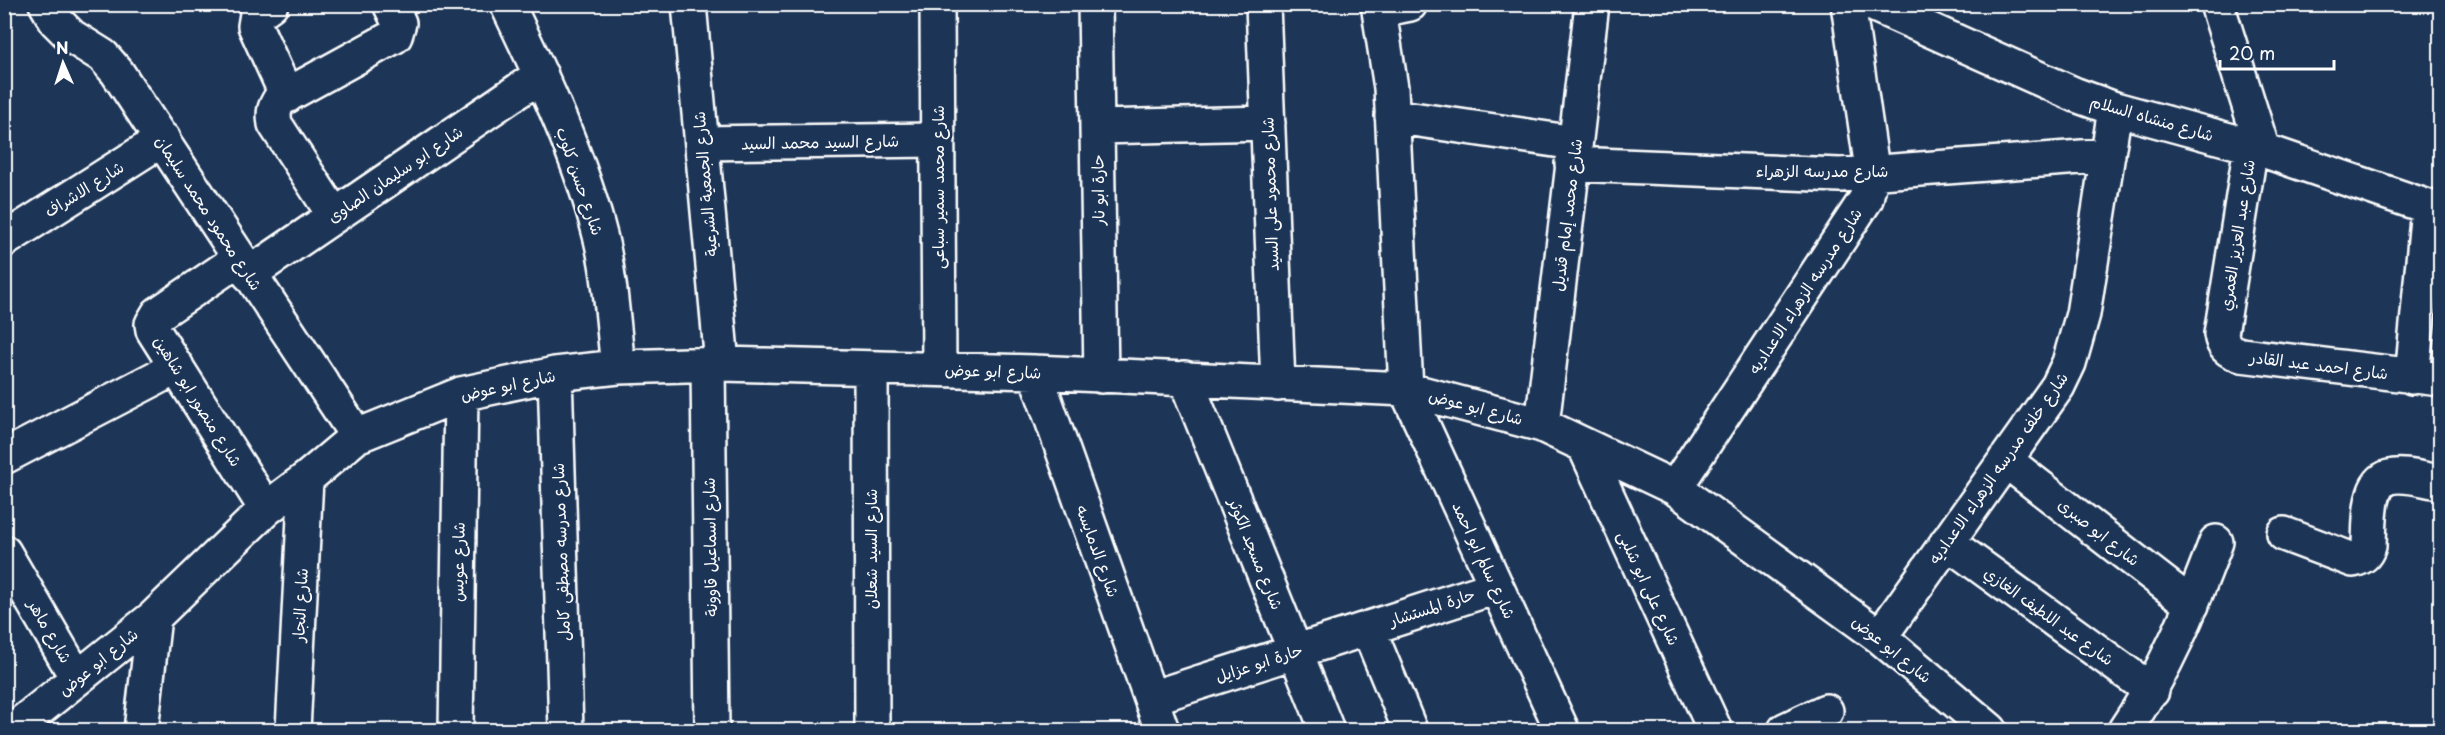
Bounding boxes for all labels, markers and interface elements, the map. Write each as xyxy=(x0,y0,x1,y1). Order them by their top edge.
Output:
north arrow xyxy=(33,33,93,93)
scale bar xyxy=(2220,33,2334,71)
text: N xyxy=(55,35,69,59)
text: 20 m xyxy=(2229,39,2275,66)
street label: شارع منشاه السلام xyxy=(2087,88,2217,148)
street label: شارع محمد سمير سباعى xyxy=(925,105,950,269)
street label: شارع الجمعية الشرعية xyxy=(686,110,723,258)
street label: شارع محمود على السيد xyxy=(1254,116,1285,272)
street label: شارع ابو سليمان الصاوى xyxy=(322,119,468,228)
street label: شارع حسن كلوب xyxy=(550,123,611,238)
street label: شارع السيد محمد السيد xyxy=(741,128,899,155)
street label: شارع محمود محمد سليمان xyxy=(150,130,269,295)
street label: شارع محمد إمام قنديل xyxy=(1545,137,1589,293)
street label: شارع الاشراف xyxy=(39,154,128,223)
street label: حارة ابو نار xyxy=(1084,154,1110,227)
street label: شارع عبد العزيز الغمري xyxy=(2212,157,2261,312)
street label: شارع مدرسه الزهراء xyxy=(1756,158,1888,183)
street label: شارع مدرسه الزهراء الاعداديه xyxy=(1741,203,1868,379)
street label: شارع منصور ابو شاهين xyxy=(148,330,249,471)
street label: شارع احمد عبد القادر xyxy=(2247,343,2390,385)
street label: شارع ابو عوض xyxy=(944,356,1042,385)
street label: شارع ابو عوض xyxy=(458,362,558,407)
street label: شارع خلف مدرسه الزهراء الاعداديه xyxy=(1921,366,2074,569)
street label: شارع ابو عوض xyxy=(1426,382,1526,431)
street label: شارع مدرسه مصطفى كامل xyxy=(545,462,576,642)
street label: شارع اسماعيل قاوونة xyxy=(696,477,723,617)
street label: شارع السيد شعلان xyxy=(858,489,883,609)
street label: شارع ابو صبرى xyxy=(2053,492,2146,572)
street label: شارع مسجد الكوثر xyxy=(1222,493,1290,613)
street label: شارع سالم ابو احمد xyxy=(1445,497,1523,623)
street label: شارع الدمايسه xyxy=(1070,501,1127,600)
street label: شارع عويس xyxy=(444,522,471,602)
street label: شارع على ابو شلبى xyxy=(1612,526,1687,649)
street label: شارع عبد اللطيف الغازي xyxy=(1979,560,2119,671)
street label: شارع النجار xyxy=(285,567,314,645)
street label: حارة المستشار xyxy=(1384,581,1478,632)
street label: شارع ماهر xyxy=(21,592,79,668)
street label: شارع ابو عوض xyxy=(1847,609,1938,689)
street label: شارع ابو عوض xyxy=(52,622,143,702)
street label: حارة ابو عزايل xyxy=(1212,637,1306,687)

